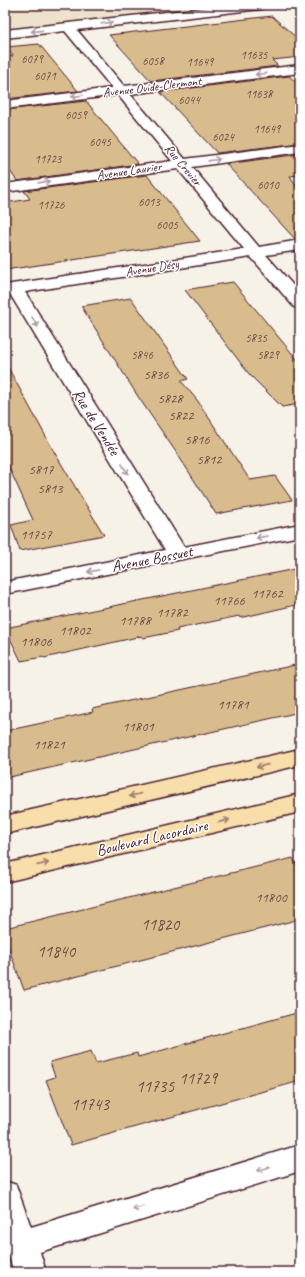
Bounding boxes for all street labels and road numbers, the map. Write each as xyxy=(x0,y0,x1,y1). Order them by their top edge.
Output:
street label: Avenue Ovide-Clermont xyxy=(102,73,204,101)
street label: Rue Crevier xyxy=(161,141,206,190)
street label: Avenue Laurier xyxy=(96,158,164,183)
street label: Avenue Désy xyxy=(124,256,181,280)
street label: Rue de Vendée xyxy=(68,385,125,461)
street label: Avenue Bossuet xyxy=(110,541,196,577)
street label: Boulevard Lacordaire xyxy=(94,815,211,861)

